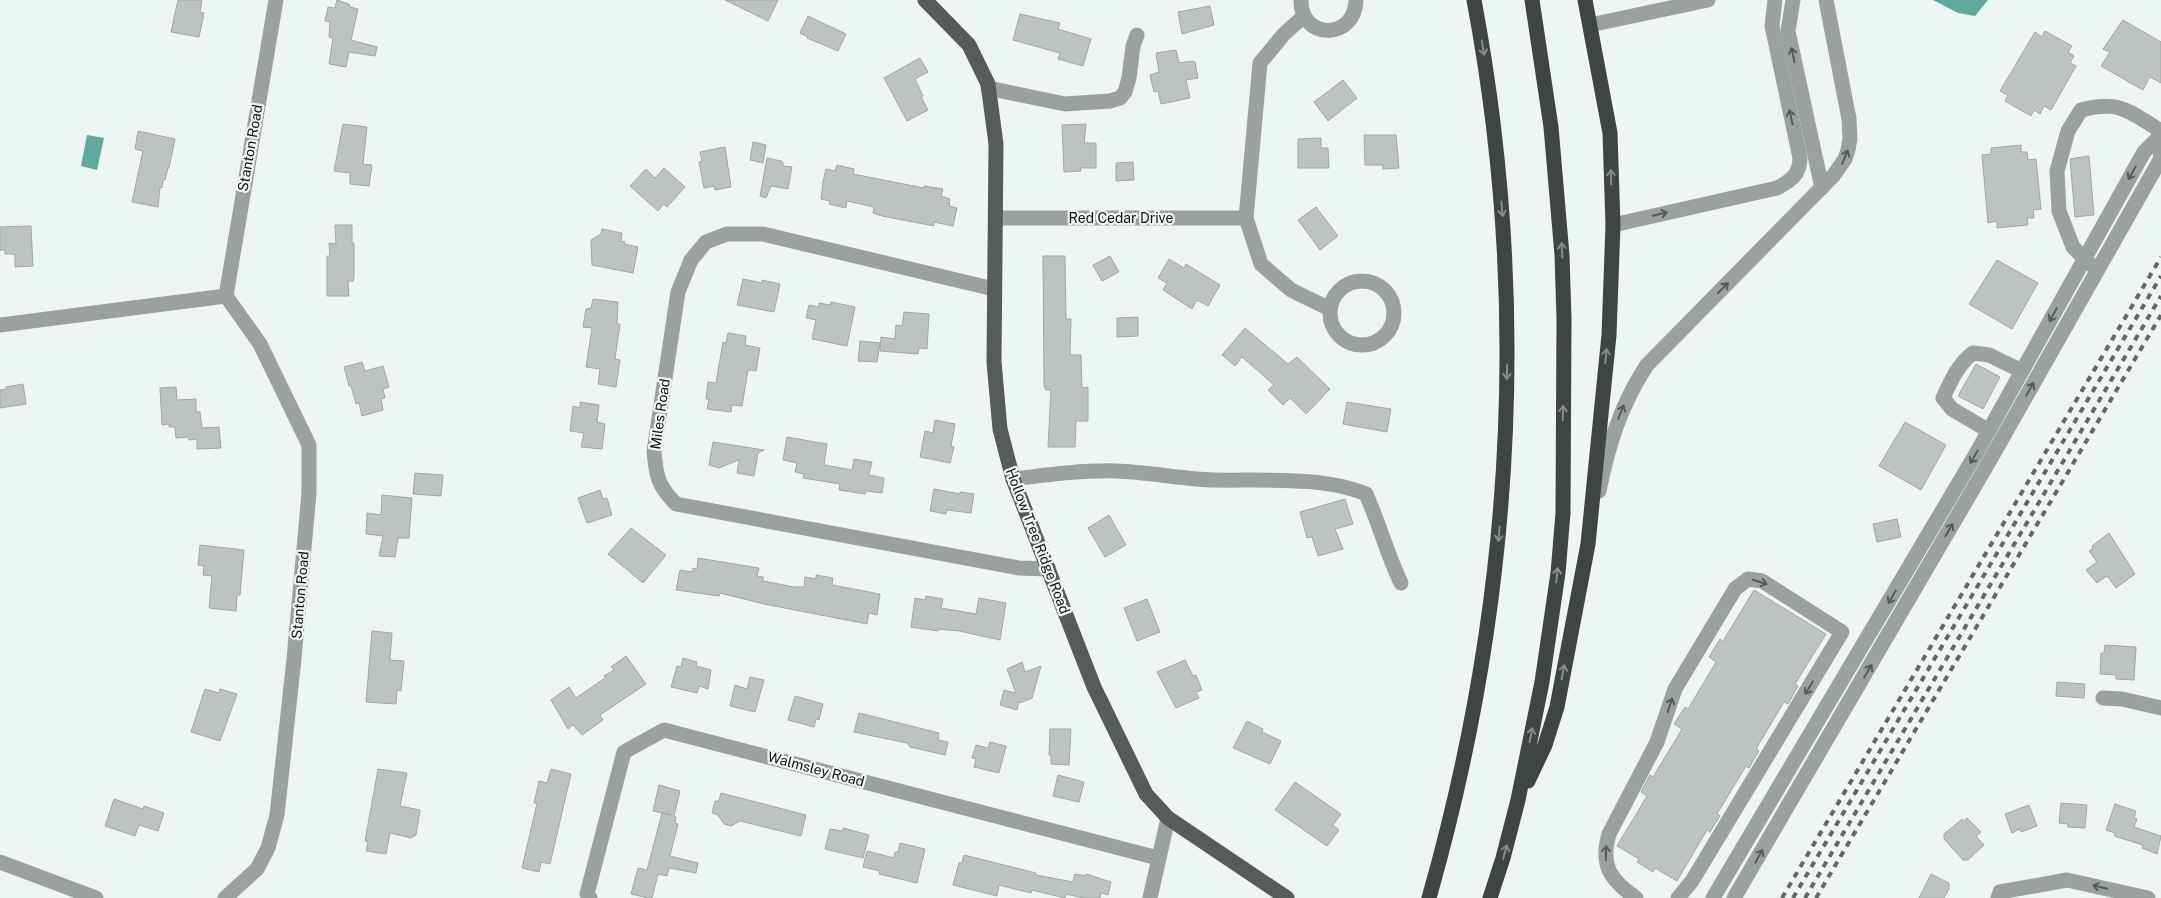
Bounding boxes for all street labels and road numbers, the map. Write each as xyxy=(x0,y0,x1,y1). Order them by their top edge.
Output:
street label: Stanton Road xyxy=(234,103,266,193)
street label: Red Cedar Drive xyxy=(1069,210,1174,226)
street label: Miles Road xyxy=(647,378,673,450)
street label: Hollow Tree Ridge Road xyxy=(1003,466,1073,616)
street label: Stanton Road xyxy=(288,551,312,639)
street label: Walmsley Road xyxy=(766,748,866,790)

